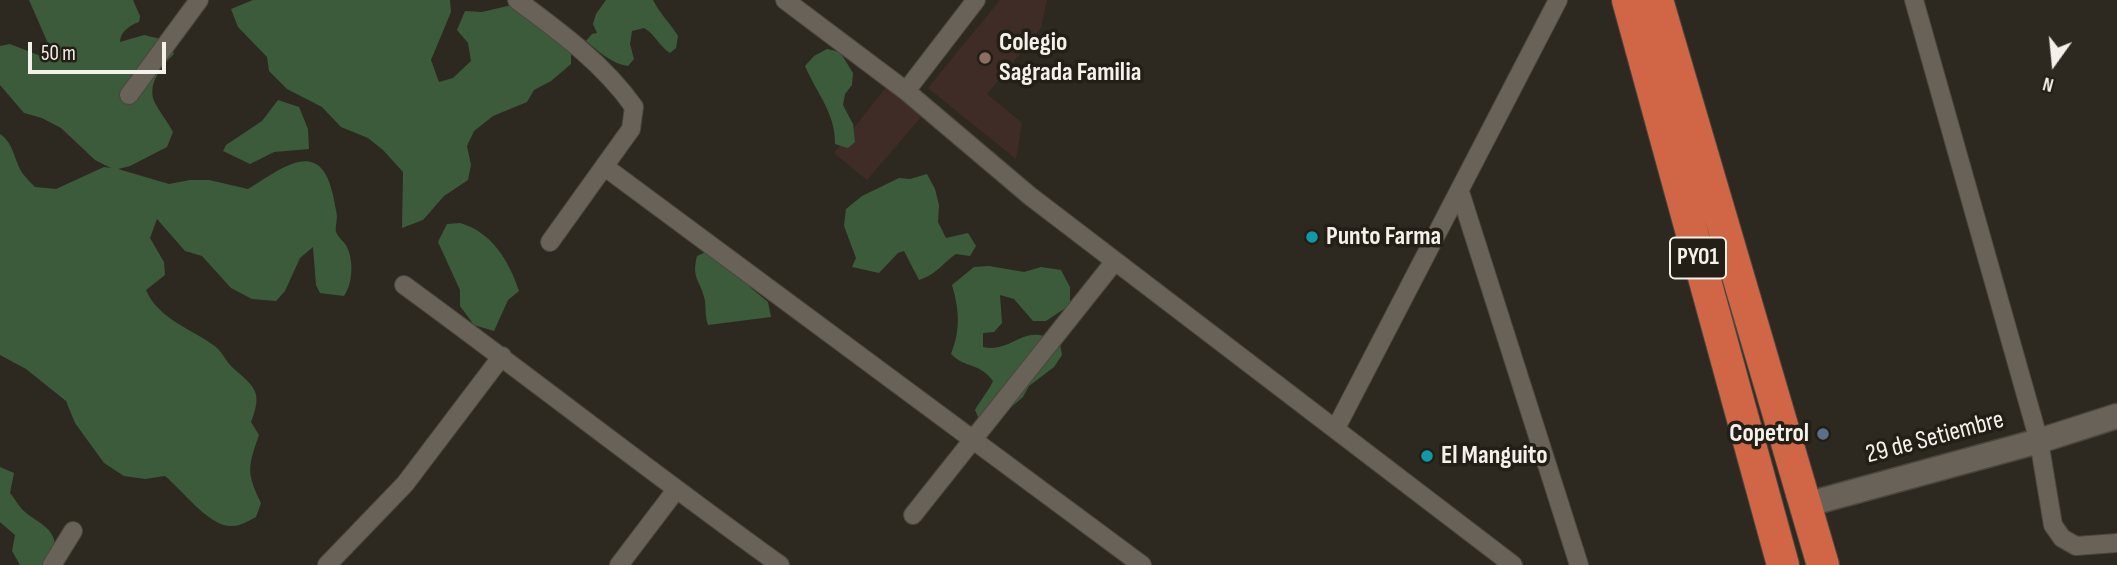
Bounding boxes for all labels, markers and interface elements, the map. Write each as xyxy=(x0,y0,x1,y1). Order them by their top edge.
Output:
place label: Colegio Sagrada Familia xyxy=(999,27,1141,88)
scale bar xyxy=(32,28,170,72)
north arrow xyxy=(2019,28,2089,98)
text: 50 m xyxy=(41,41,76,66)
marker: Colegio Sagrada Familia xyxy=(977,50,993,66)
text: N xyxy=(2041,71,2056,96)
place label: Punto Farma xyxy=(1326,221,1441,253)
marker: Punto Farma xyxy=(1304,229,1320,245)
road number: PY01 xyxy=(1670,237,1726,278)
street label: 29 de Setiembre xyxy=(1863,405,2007,471)
place label: Copetrol xyxy=(1729,418,1809,450)
marker: Copetrol xyxy=(1815,426,1831,442)
place label: El Manguito xyxy=(1441,440,1548,472)
marker: El Manguito xyxy=(1419,448,1435,464)

